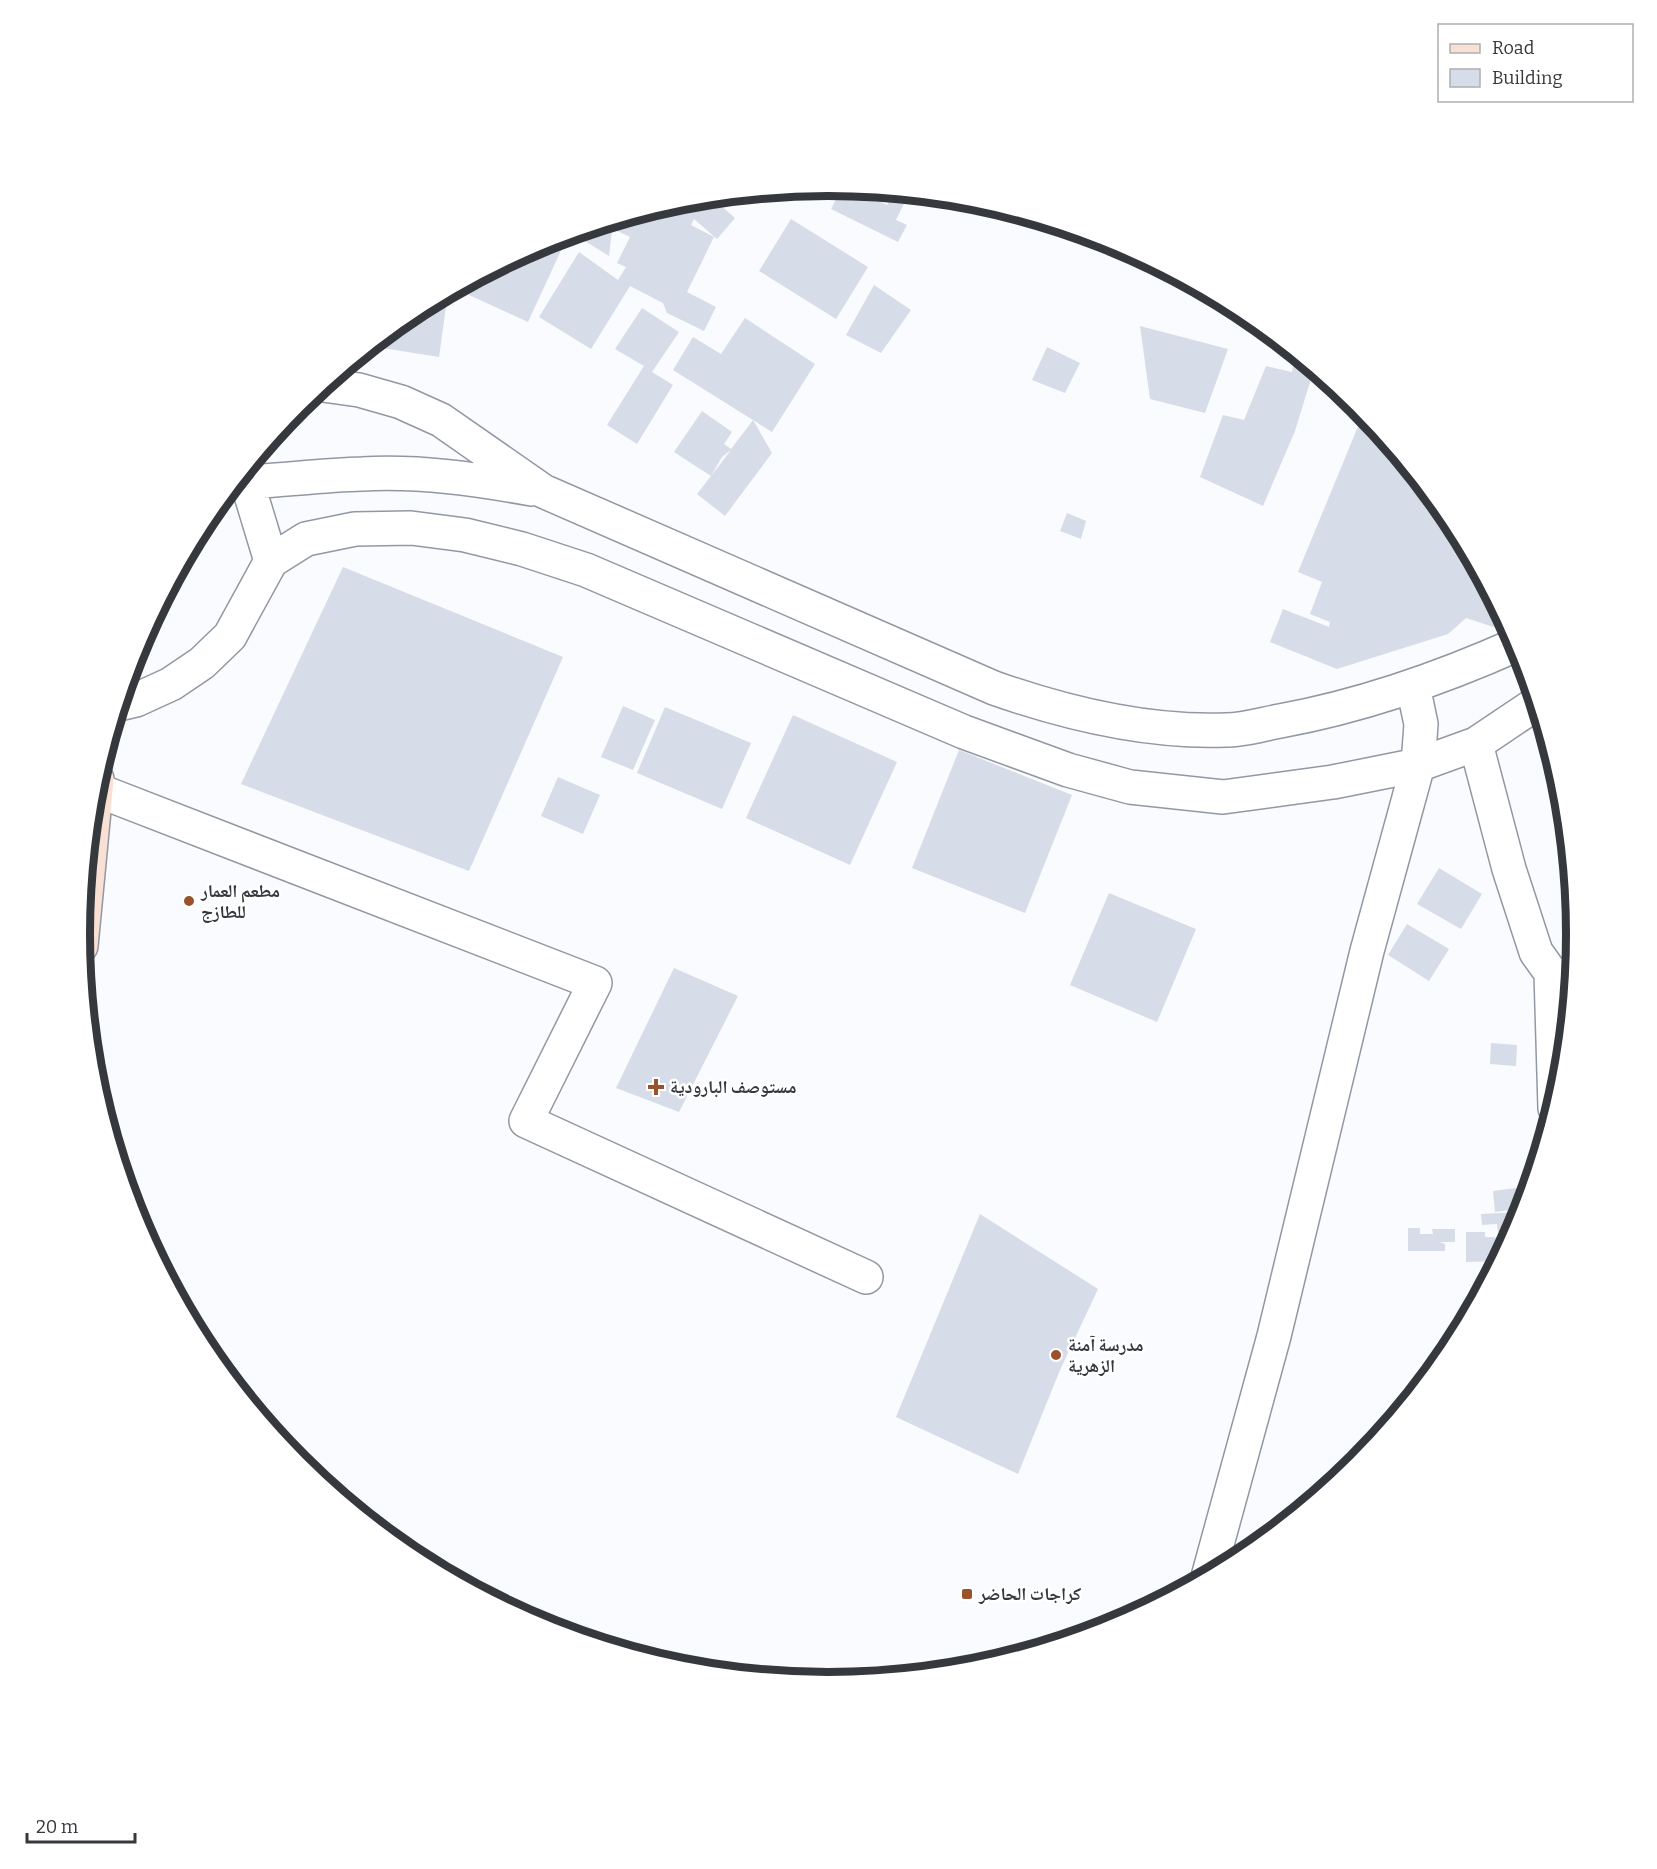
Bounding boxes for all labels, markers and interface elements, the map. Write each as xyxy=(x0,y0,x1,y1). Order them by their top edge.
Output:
legend xyxy=(1438,24,1633,102)
text: Road xyxy=(1492,37,1535,59)
text: Building xyxy=(1492,67,1563,89)
place label: مطعم العمار للطازج xyxy=(200,880,280,923)
marker: مطعم العمار للطازج xyxy=(182,894,196,908)
place label: مستوصف البارودية xyxy=(670,1076,796,1098)
marker: مستوصف البارودية xyxy=(647,1078,665,1096)
place label: مدرسة آمنة الزهرية xyxy=(1068,1334,1144,1377)
marker: مدرسة آمنة الزهرية xyxy=(1049,1348,1063,1362)
place label: كراجات الحاضر xyxy=(978,1583,1081,1605)
marker: كراجات الحاضر xyxy=(960,1587,974,1601)
scale bar xyxy=(27,1806,135,1844)
text: 20 m xyxy=(36,1816,78,1838)

